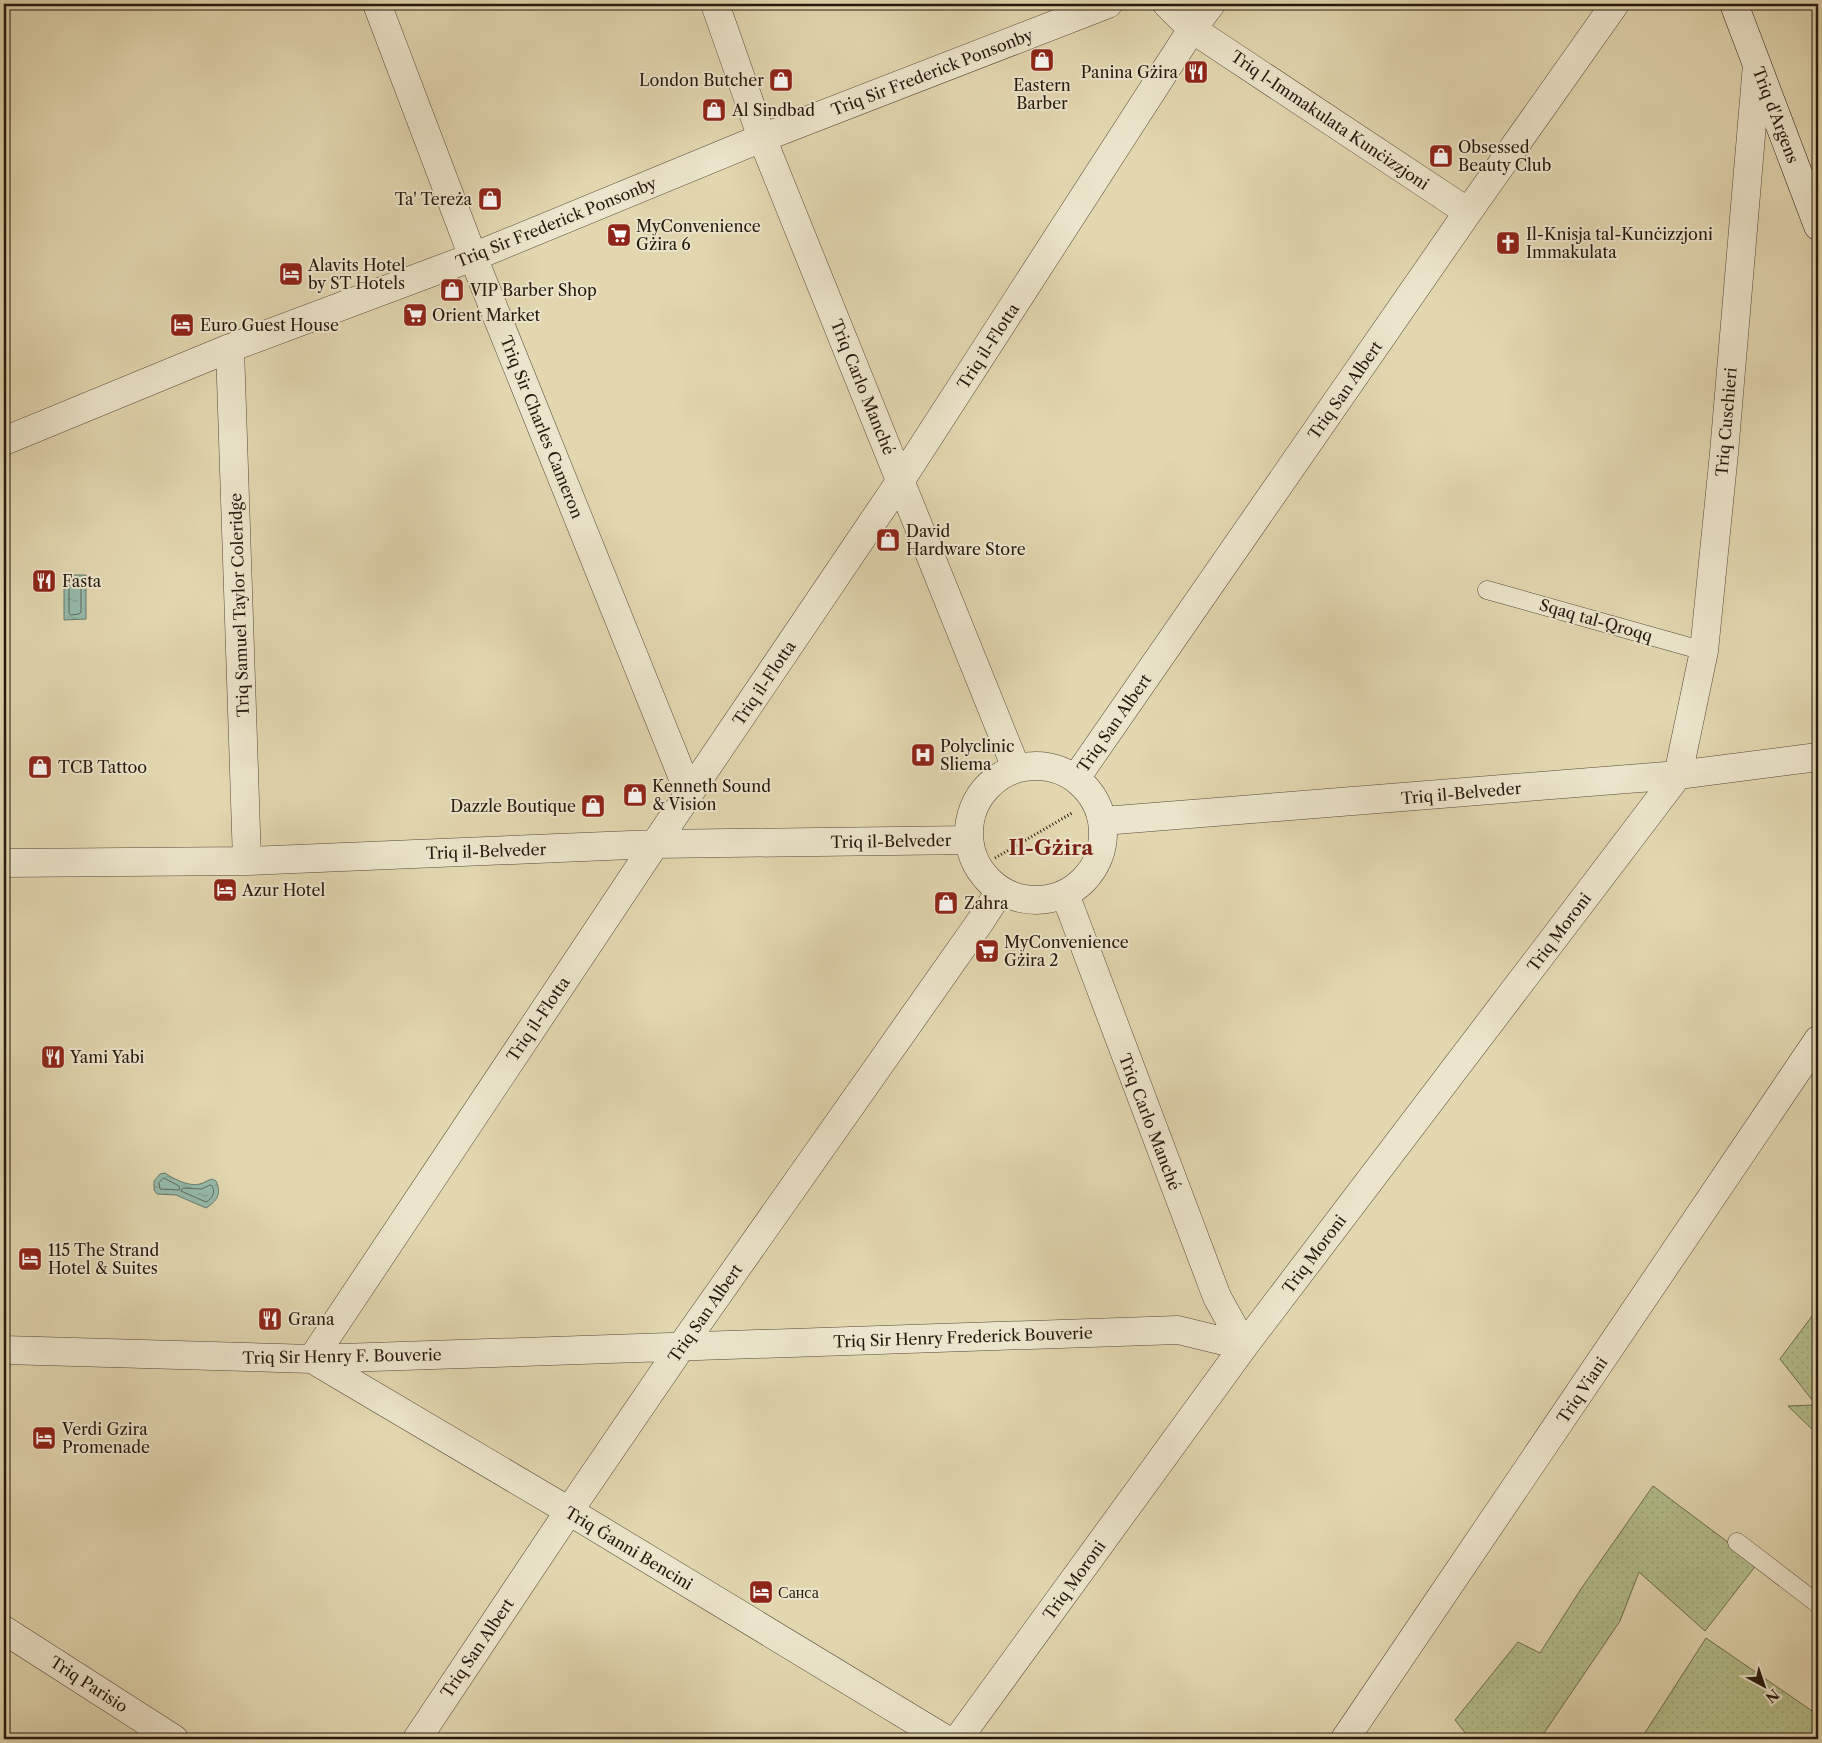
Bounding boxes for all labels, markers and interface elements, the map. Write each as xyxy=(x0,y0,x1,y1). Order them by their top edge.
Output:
street label: Triq Sir Frederick Ponsonby xyxy=(828,24,1037,120)
street label: Triq l-Immakulata Kunċizzjoni xyxy=(1227,46,1433,194)
shop icon: Eastern Barber xyxy=(1029,47,1055,73)
restaurant icon: Panina Gżira xyxy=(1183,59,1209,85)
place label: Panina Gżira xyxy=(1081,62,1179,82)
street label: Triq d'Argens xyxy=(1748,64,1804,166)
shop icon: London Butcher xyxy=(768,67,794,93)
place label: London Butcher xyxy=(639,70,764,90)
place label: Eastern Barber xyxy=(1013,75,1071,113)
shop icon: Al Sindbad xyxy=(701,97,727,123)
place label: Al Sindbad xyxy=(731,100,815,120)
place label: Obsessed Beauty Club xyxy=(1458,137,1551,175)
shop icon: Obsessed Beauty Club xyxy=(1428,143,1454,169)
street label: Triq Sir Frederick Ponsonby xyxy=(453,172,660,271)
shop icon: Ta' Tereża xyxy=(477,186,503,212)
place label: Ta' Tereża xyxy=(395,189,473,209)
place label: MyConvenience Gżira 6 xyxy=(636,216,761,254)
supermarket icon: MyConvenience Gżira 6 xyxy=(606,222,632,248)
place label: Il-Knisja tal-Kunċizzjoni Immakulata xyxy=(1526,224,1713,262)
church icon: Il-Knisja tal-Kunċizzjoni Immakulata xyxy=(1495,230,1521,256)
place label: Alavits Hotel by ST Hotels xyxy=(307,255,406,293)
hotel icon: Alavits Hotel by ST Hotels xyxy=(278,261,304,287)
shop icon: VIP Barber Shop xyxy=(439,277,465,303)
place label: VIP Barber Shop xyxy=(469,280,597,300)
street label: Triq il-Flotta xyxy=(953,299,1023,393)
supermarket icon: Orient Market xyxy=(402,302,428,328)
place label: Orient Market xyxy=(432,305,541,325)
hotel icon: Euro Guest House xyxy=(169,312,195,338)
place label: Euro Guest House xyxy=(200,315,339,335)
street label: Triq Carlo Manché xyxy=(827,316,899,458)
street label: Triq Sir Charles Cameron xyxy=(496,333,588,521)
street label: Triq San Albert xyxy=(1304,337,1387,443)
street label: Triq Cuschieri xyxy=(1711,366,1741,477)
street label: Triq Samuel Taylor Coleridge xyxy=(225,493,253,717)
place label: David Hardware Store xyxy=(906,521,1026,559)
shop icon: David Hardware Store xyxy=(875,527,901,553)
restaurant icon: Fasta xyxy=(31,568,57,594)
place label: Fasta xyxy=(62,571,102,591)
street label: Sqaq tal-Qroqq xyxy=(1537,594,1655,646)
street label: Triq il-Flotta xyxy=(728,636,800,729)
street label: Triq San Albert xyxy=(1073,670,1156,776)
place label: Polyclinic Sliema xyxy=(940,736,1014,774)
hospital icon: Polyclinic Sliema xyxy=(910,742,936,768)
shop icon: TCB Tattoo xyxy=(27,754,53,780)
place label: TCB Tattoo xyxy=(58,757,147,777)
place label: Kenneth Sound & Vision xyxy=(652,776,771,814)
street label: Triq il-Belveder xyxy=(1400,778,1522,808)
shop icon: Kenneth Sound & Vision xyxy=(622,782,648,808)
shop icon: Dazzle Boutique xyxy=(580,793,606,819)
place label: Dazzle Boutique xyxy=(450,796,576,816)
street label: Triq il-Belveder xyxy=(830,830,952,852)
district label: Il-Gżira xyxy=(1009,835,1094,860)
street label: Triq il-Belveder xyxy=(425,839,547,863)
hotel icon: Azur Hotel xyxy=(212,877,238,903)
place label: Azur Hotel xyxy=(241,880,325,900)
street label: Triq Moroni xyxy=(1523,889,1595,975)
shop icon: Zahra xyxy=(933,890,959,916)
place label: Zahra xyxy=(964,893,1009,913)
place label: MyConvenience Gżira 2 xyxy=(1004,932,1129,970)
supermarket icon: MyConvenience Gżira 2 xyxy=(974,938,1000,964)
street label: Triq il-Flotta xyxy=(502,972,574,1065)
restaurant icon: Yami Yabi xyxy=(40,1044,66,1070)
place label: Yami Yabi xyxy=(69,1047,145,1067)
street label: Triq Carlo Manché xyxy=(1115,1051,1185,1193)
street label: Triq Moroni xyxy=(1278,1211,1350,1297)
place label: 115 The Strand Hotel & Suites xyxy=(48,1240,160,1278)
hotel icon: 115 The Strand Hotel & Suites xyxy=(17,1246,43,1272)
street label: Triq San Albert xyxy=(664,1260,747,1366)
restaurant icon: Grana xyxy=(257,1306,283,1332)
place label: Grana xyxy=(288,1309,335,1329)
street label: Triq Sir Henry Frederick Bouverie xyxy=(833,1322,1093,1352)
street label: Triq Sir Henry F. Bouverie xyxy=(242,1344,442,1368)
street label: Triq Viani xyxy=(1553,1353,1612,1427)
place label: Verdi Gzira Promenade xyxy=(61,1419,150,1457)
hotel icon: Verdi Gzira Promenade xyxy=(31,1425,57,1451)
street label: Triq Ġanni Bencini xyxy=(562,1501,697,1594)
street label: Triq Moroni xyxy=(1038,1536,1110,1624)
hotel icon: Санса xyxy=(748,1579,774,1605)
place label: Санса xyxy=(778,1582,819,1602)
street label: Triq San Albert xyxy=(436,1594,518,1702)
street label: Triq Parisio xyxy=(46,1651,132,1717)
north arrow xyxy=(1740,1660,1790,1710)
text: N xyxy=(1762,1685,1783,1707)

